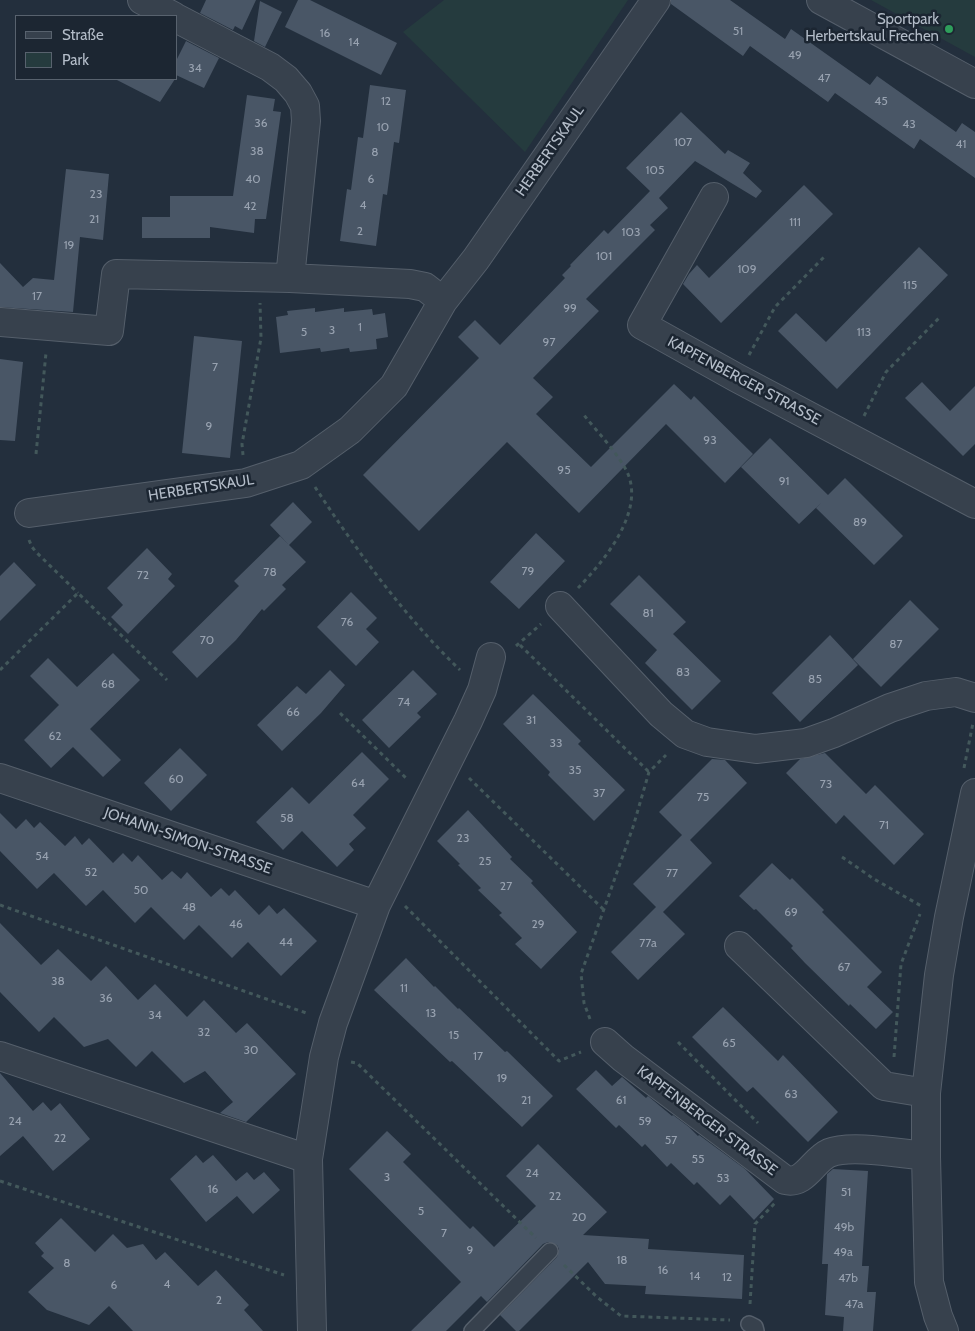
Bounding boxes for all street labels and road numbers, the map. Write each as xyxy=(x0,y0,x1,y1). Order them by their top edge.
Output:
street label: HERBERTSKAUL xyxy=(512,102,588,200)
street label: KAPFENBERGER STRASSE xyxy=(664,333,824,429)
street label: HERBERTSKAUL xyxy=(147,471,255,505)
street label: JOHANN-SIMON-STRASSE xyxy=(102,804,274,878)
street label: KAPFENBERGER STRASSE xyxy=(633,1062,781,1180)

